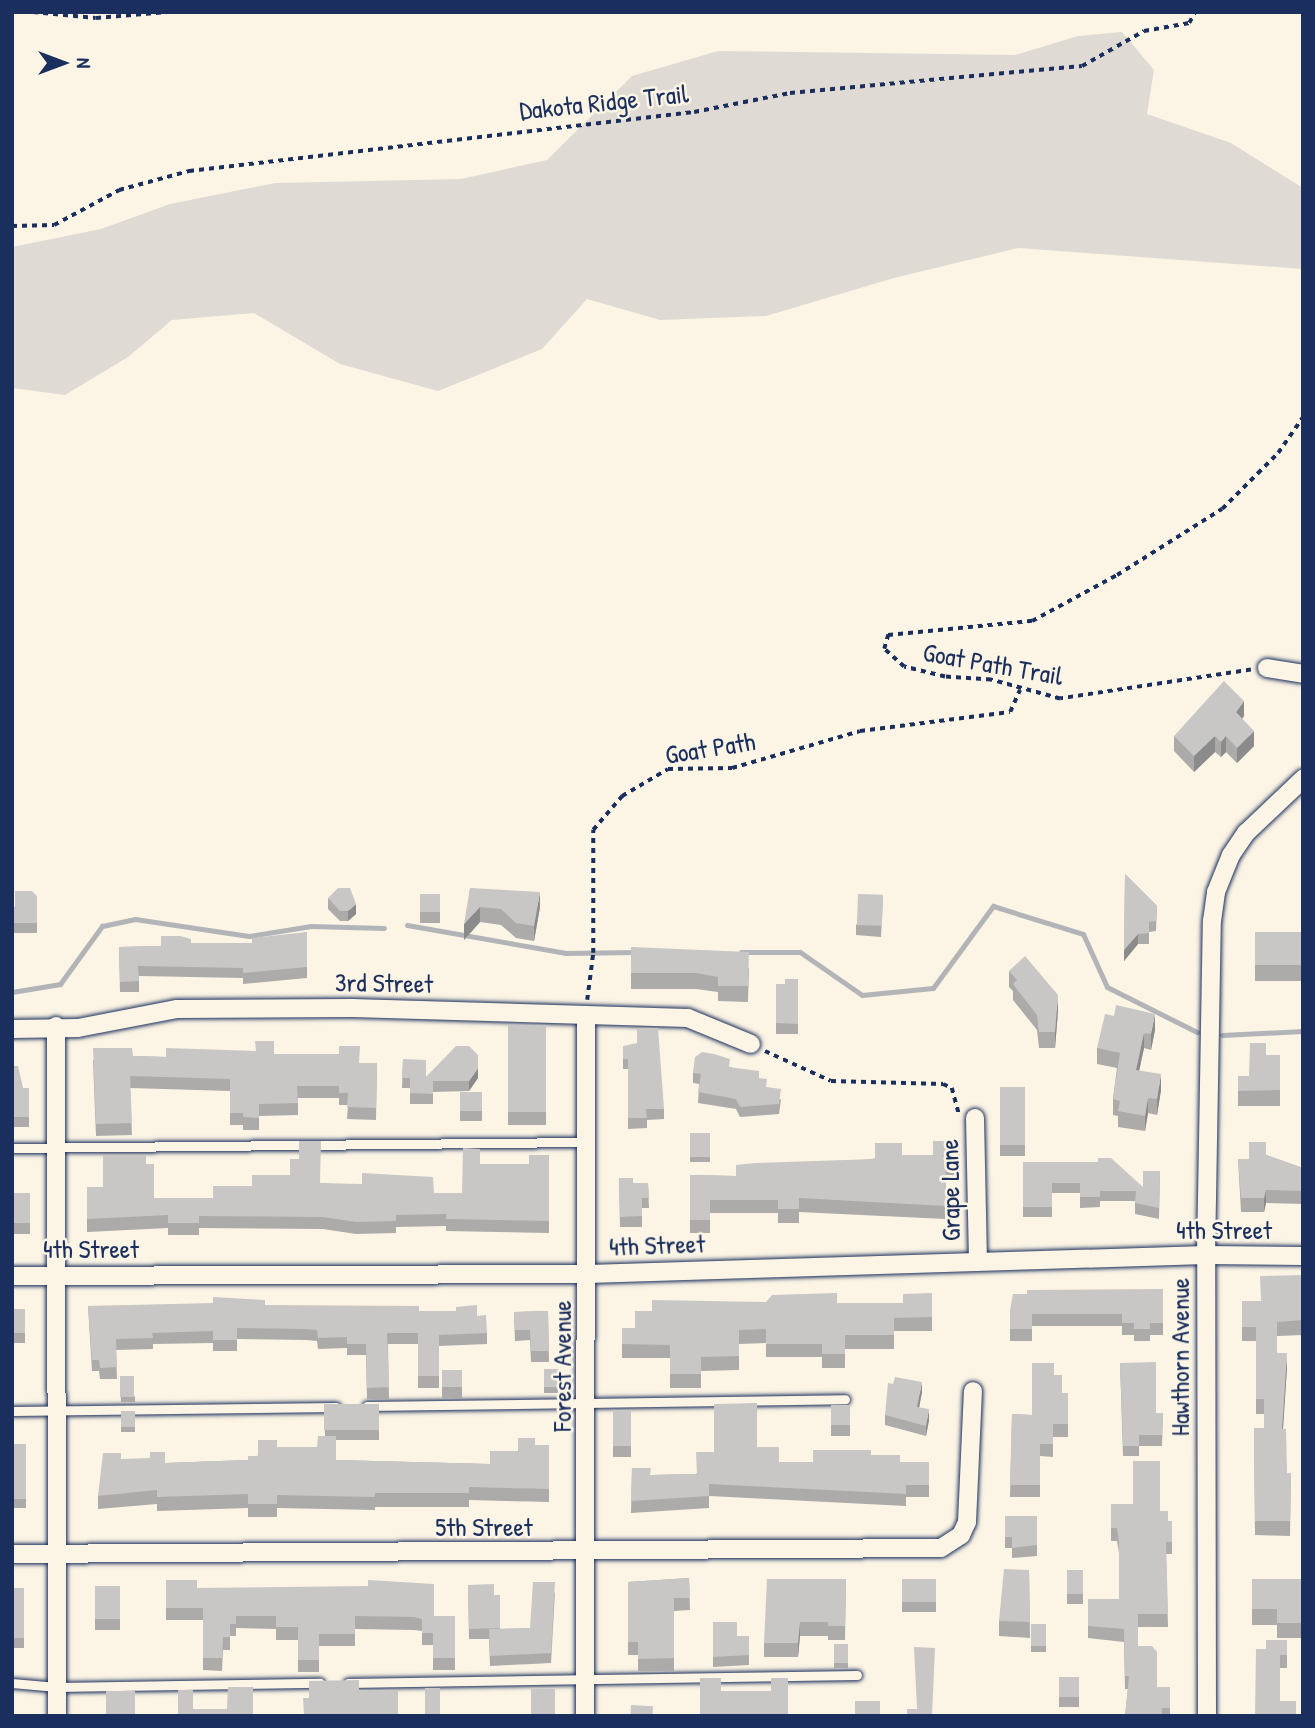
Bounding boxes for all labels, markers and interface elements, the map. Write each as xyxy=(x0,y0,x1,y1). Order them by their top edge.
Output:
north arrow xyxy=(28,28,98,98)
text: N xyxy=(71,58,97,68)
street label: Dakota Ridge Trail xyxy=(518,78,690,126)
street label: Goat Path Trail xyxy=(921,636,1065,692)
street label: Goat Path xyxy=(663,726,757,770)
street label: 3rd Street xyxy=(335,967,433,999)
street label: Grape Lane xyxy=(934,1139,966,1241)
street label: 4th Street xyxy=(1176,1214,1272,1246)
street label: 4th Street xyxy=(608,1228,706,1262)
street label: 4th Street xyxy=(43,1233,139,1265)
street label: Hawthorn Avenue xyxy=(1164,1278,1196,1436)
street label: Forest Avenue xyxy=(546,1300,578,1432)
street label: 5th Street xyxy=(435,1511,533,1543)

